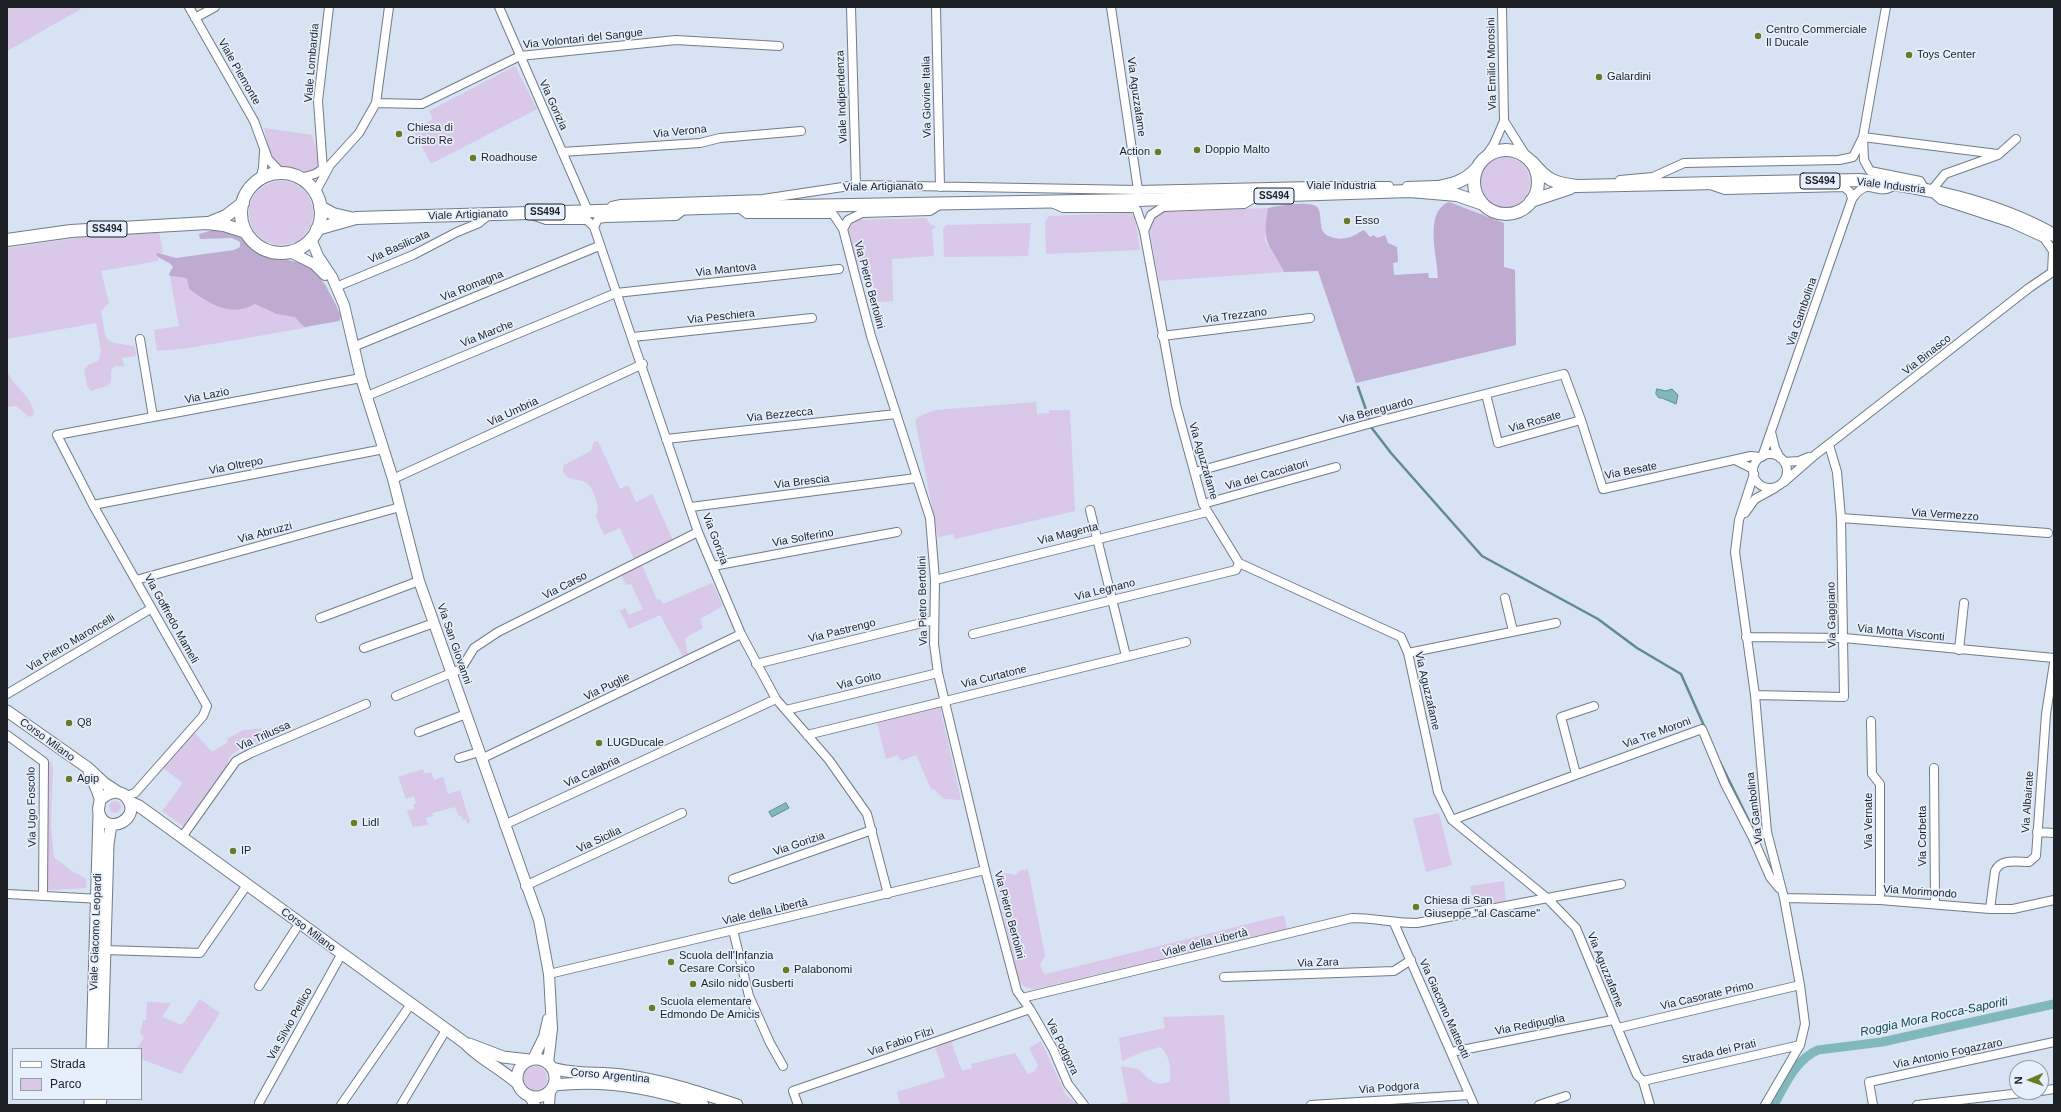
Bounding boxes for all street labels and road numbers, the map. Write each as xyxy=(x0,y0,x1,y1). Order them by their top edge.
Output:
street label: Via Emilio Morosini xyxy=(1485,17,1499,111)
street label: Viale Lombardia xyxy=(302,23,322,103)
street label: Via Volontari del Sangue xyxy=(522,26,644,52)
street label: Viale Piemonte xyxy=(215,37,263,107)
street label: Viale Indipendenza xyxy=(834,50,850,144)
street label: Via Giovine Italia xyxy=(920,56,934,138)
street label: Via Aguzzafame xyxy=(1124,57,1148,137)
street label: Via Gorizia xyxy=(536,78,570,132)
street label: Via Verona xyxy=(653,123,707,141)
road number: SS494 xyxy=(1800,173,1840,189)
street label: Viale Industria xyxy=(1856,175,1926,197)
street label: Viale Industria xyxy=(1306,179,1376,193)
street label: Viale Artigianato xyxy=(843,180,923,194)
road number: SS494 xyxy=(1254,188,1294,204)
road number: SS494 xyxy=(525,204,565,220)
street label: Viale Artigianato xyxy=(428,207,508,223)
road number: SS494 xyxy=(87,221,127,237)
street label: Via Basilicata xyxy=(366,228,432,266)
street label: Via Pietro Bertolini xyxy=(851,240,887,330)
street label: Via Mantova xyxy=(695,260,757,280)
street label: Via Romagna xyxy=(439,267,505,305)
street label: Via Gambolina xyxy=(1784,276,1820,348)
street label: Via Trezzano xyxy=(1202,306,1268,326)
street label: Via Peschiera xyxy=(687,307,755,327)
street label: Via Marche xyxy=(459,317,515,351)
street label: Via Binasco xyxy=(1900,332,1954,378)
street label: Via Lazio xyxy=(184,385,230,407)
street label: Via Umbria xyxy=(486,395,540,429)
street label: Via Bereguardo xyxy=(1337,395,1415,427)
street label: Via Bezzecca xyxy=(746,405,814,425)
street label: Via Rosate xyxy=(1507,408,1563,436)
street label: Via Aguzzafame xyxy=(1186,421,1220,501)
street label: Via Oltrepo xyxy=(208,454,264,478)
street label: Via dei Cacciatori xyxy=(1224,457,1310,493)
street label: Via Besate xyxy=(1604,459,1658,483)
street label: Via Brescia xyxy=(774,472,830,492)
street label: Via Vermezzo xyxy=(1911,506,1979,524)
street label: Via Gorizia xyxy=(699,512,731,566)
street label: Via Abruzzi xyxy=(237,519,293,547)
street label: Via Magenta xyxy=(1037,520,1099,548)
street label: Via Solferino xyxy=(771,526,835,550)
street label: Via Pietro Bertolini xyxy=(916,556,930,646)
street label: Via Carso xyxy=(541,569,589,603)
street label: Via Goffredo Mameli xyxy=(141,572,201,666)
street label: Via Legnano xyxy=(1074,576,1136,604)
street label: Via Gaggiano xyxy=(1825,582,1839,648)
street label: Via San Giovanni xyxy=(434,602,474,686)
street label: Via Pietro Maroncelli xyxy=(24,611,118,675)
street label: Via Pastrengo xyxy=(807,616,877,646)
street label: Via Motta Visconti xyxy=(1857,622,1945,644)
street label: Via Aguzzafame xyxy=(1412,651,1442,731)
street label: Via Curtatone xyxy=(960,662,1028,692)
street label: Via Goito xyxy=(836,669,882,693)
street label: Via Puglie xyxy=(582,670,632,704)
street label: Via Tre Moroni xyxy=(1621,715,1693,751)
street label: Corso Milano xyxy=(17,716,77,764)
street label: Via Trilussa xyxy=(235,718,293,754)
street label: Via Calabria xyxy=(562,753,622,791)
street label: Via Ugo Foscolo xyxy=(25,767,39,847)
street label: Via Gambolina xyxy=(1744,771,1766,845)
street label: Via Albairate xyxy=(2019,771,2037,833)
street label: Via Vernate xyxy=(1862,793,1876,849)
street label: Via Corbetta xyxy=(1916,806,1930,866)
street label: Via Sicilia xyxy=(575,824,623,856)
street label: Via Gorizia xyxy=(772,829,826,859)
street label: Via Pietro Bertolini xyxy=(991,870,1027,960)
street label: Viale Giacomo Leopardi xyxy=(87,873,105,991)
street label: Via Morimondo xyxy=(1883,883,1957,901)
street label: Viale della Libertà xyxy=(721,896,809,928)
street label: Corso Milano xyxy=(278,905,338,955)
street label: Viale della Libertà xyxy=(1161,926,1249,960)
street label: Via Aguzzafame xyxy=(1584,930,1626,1010)
street label: Via Zara xyxy=(1297,956,1339,970)
street label: Via Giacomo Matteotti xyxy=(1416,957,1472,1061)
street label: Via Casorate Primo xyxy=(1659,979,1755,1013)
street label: Via Silvio Pellico xyxy=(265,986,315,1062)
street label: Via Redipuglia xyxy=(1494,1012,1566,1038)
street label: Via Podgora xyxy=(1043,1017,1081,1077)
street label: Via Fabio Filzi xyxy=(866,1025,936,1059)
street label: Via Antonio Fogazzaro xyxy=(1892,1036,2004,1072)
street label: Strada dei Prati xyxy=(1681,1037,1757,1067)
street label: Corso Argentina xyxy=(570,1066,650,1086)
street label: Via Podgora xyxy=(1358,1079,1420,1097)

